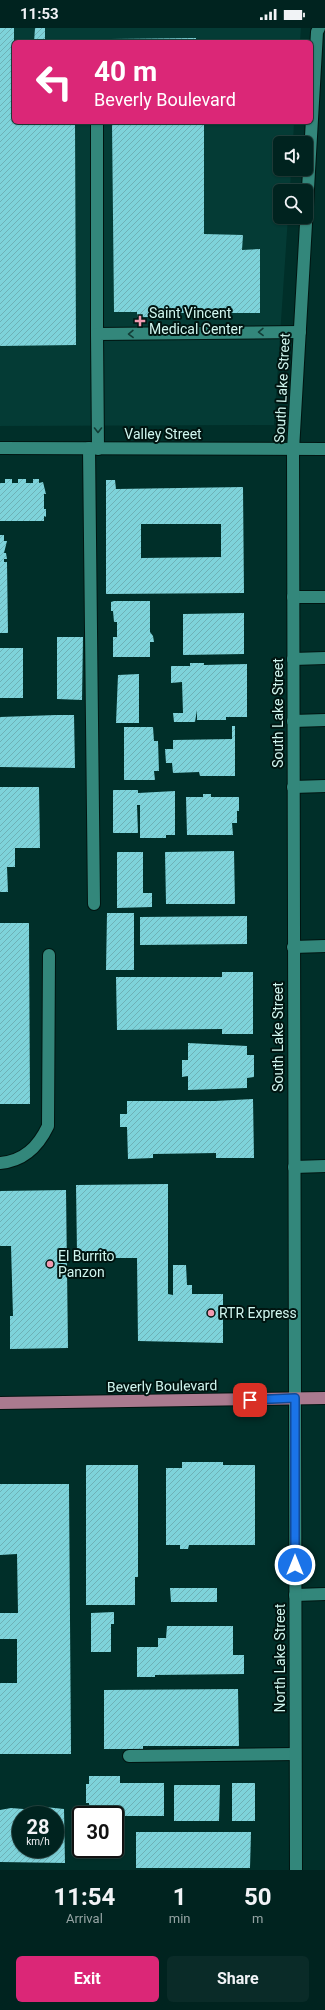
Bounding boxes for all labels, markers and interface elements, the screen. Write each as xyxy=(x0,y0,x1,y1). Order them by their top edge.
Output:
text: 11:53 xyxy=(20,5,59,23)
text: 40 m xyxy=(94,55,157,88)
icon: left xyxy=(28,56,80,108)
text: Beverly Boulevard xyxy=(94,89,236,110)
map controls xyxy=(273,136,313,224)
button: sound xyxy=(273,136,313,176)
button: search xyxy=(273,184,313,224)
place label: Saint Vincent Medical Center xyxy=(149,305,243,337)
marker: Saint Vincent Medical Center xyxy=(134,315,146,327)
one-way arrow xyxy=(258,328,264,336)
one-way arrow xyxy=(128,329,134,338)
street label: South Lake Street xyxy=(271,332,293,443)
street label: Valley Street xyxy=(124,426,202,442)
one-way arrow xyxy=(94,427,102,433)
street label: South Lake Street xyxy=(270,658,286,768)
street label: South Lake Street xyxy=(270,982,286,1092)
place label: El Burrito Panzon xyxy=(58,1248,115,1280)
marker: El Burrito Panzon xyxy=(45,1259,55,1269)
place label: RTR Express xyxy=(219,1305,297,1321)
marker: RTR Express xyxy=(206,1308,216,1318)
street label: Beverly Boulevard xyxy=(107,1377,217,1395)
pin xyxy=(233,1383,267,1417)
icon: arrive xyxy=(239,1389,261,1411)
position arrow xyxy=(274,1544,316,1586)
street label: North Lake Street xyxy=(272,1603,288,1712)
speed limit sign: 30 xyxy=(72,1806,124,1858)
text: 28 xyxy=(27,1815,49,1839)
text: km/h xyxy=(26,1836,50,1847)
text: 11:54 xyxy=(53,1883,115,1911)
text: 1 xyxy=(173,1883,187,1911)
text: 50 xyxy=(244,1883,272,1911)
text: Arrival xyxy=(66,1911,103,1926)
text: min xyxy=(169,1911,191,1926)
text: m xyxy=(252,1911,263,1926)
button: Exit xyxy=(16,1956,159,2002)
button: Share xyxy=(167,1956,309,2002)

